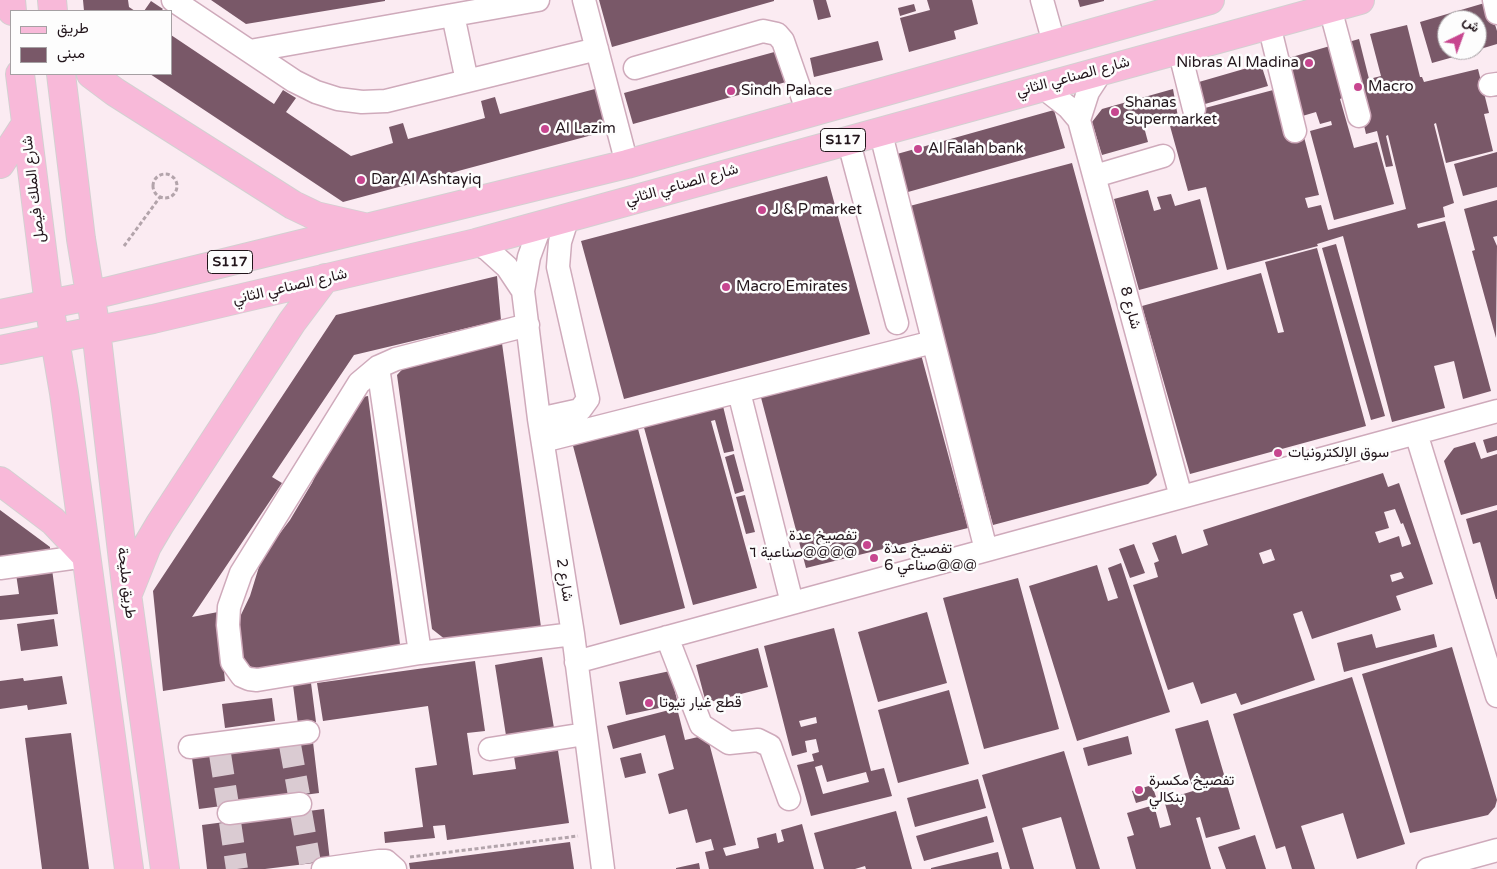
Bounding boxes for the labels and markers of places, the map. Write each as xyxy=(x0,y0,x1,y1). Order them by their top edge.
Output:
place label: Nibras Al Madina xyxy=(1176,54,1299,72)
marker: Nibras Al Madina xyxy=(1303,57,1315,69)
place label: Macro xyxy=(1368,78,1414,96)
marker: Macro xyxy=(1352,81,1364,93)
place label: Sindh Palace xyxy=(741,82,832,100)
marker: Sindh Palace xyxy=(725,85,737,97)
place label: Shanas Supermarket xyxy=(1125,94,1217,129)
marker: Shanas Supermarket xyxy=(1109,106,1121,118)
place label: Al Lazim xyxy=(555,120,616,138)
marker: Al Lazim xyxy=(539,123,551,135)
place label: Al Falah bank xyxy=(928,140,1024,158)
marker: Al Falah bank xyxy=(912,143,924,155)
place label: Dar Al Ashtayiq xyxy=(371,171,482,189)
marker: Dar Al Ashtayiq xyxy=(355,174,367,186)
place label: J & P market xyxy=(772,201,862,219)
marker: J & P market xyxy=(756,204,768,216)
place label: Macro Emirates xyxy=(736,278,848,296)
marker: Macro Emirates xyxy=(720,281,732,293)
place label: سوق الإلكترونيات xyxy=(1288,444,1389,462)
marker: سوق الإلكترونيات xyxy=(1272,447,1284,459)
place label: تفصيخ عدة صناعية ٦@@@@ xyxy=(749,527,857,562)
marker: تفصيخ عدة صناعية ٦@@@@ xyxy=(861,539,873,551)
place label: تفصيخ عدة صناعي 6@@@ xyxy=(884,540,977,575)
marker: تفصيخ عدة صناعي 6@@@ xyxy=(868,552,880,564)
place label: قطع غيار تيوتا xyxy=(659,694,742,712)
marker: قطع غيار تيوتا xyxy=(643,697,655,709)
place label: تفصيخ مكسرة بنكالي xyxy=(1149,772,1234,807)
marker: تفصيخ مكسرة بنكالي xyxy=(1133,784,1145,796)

